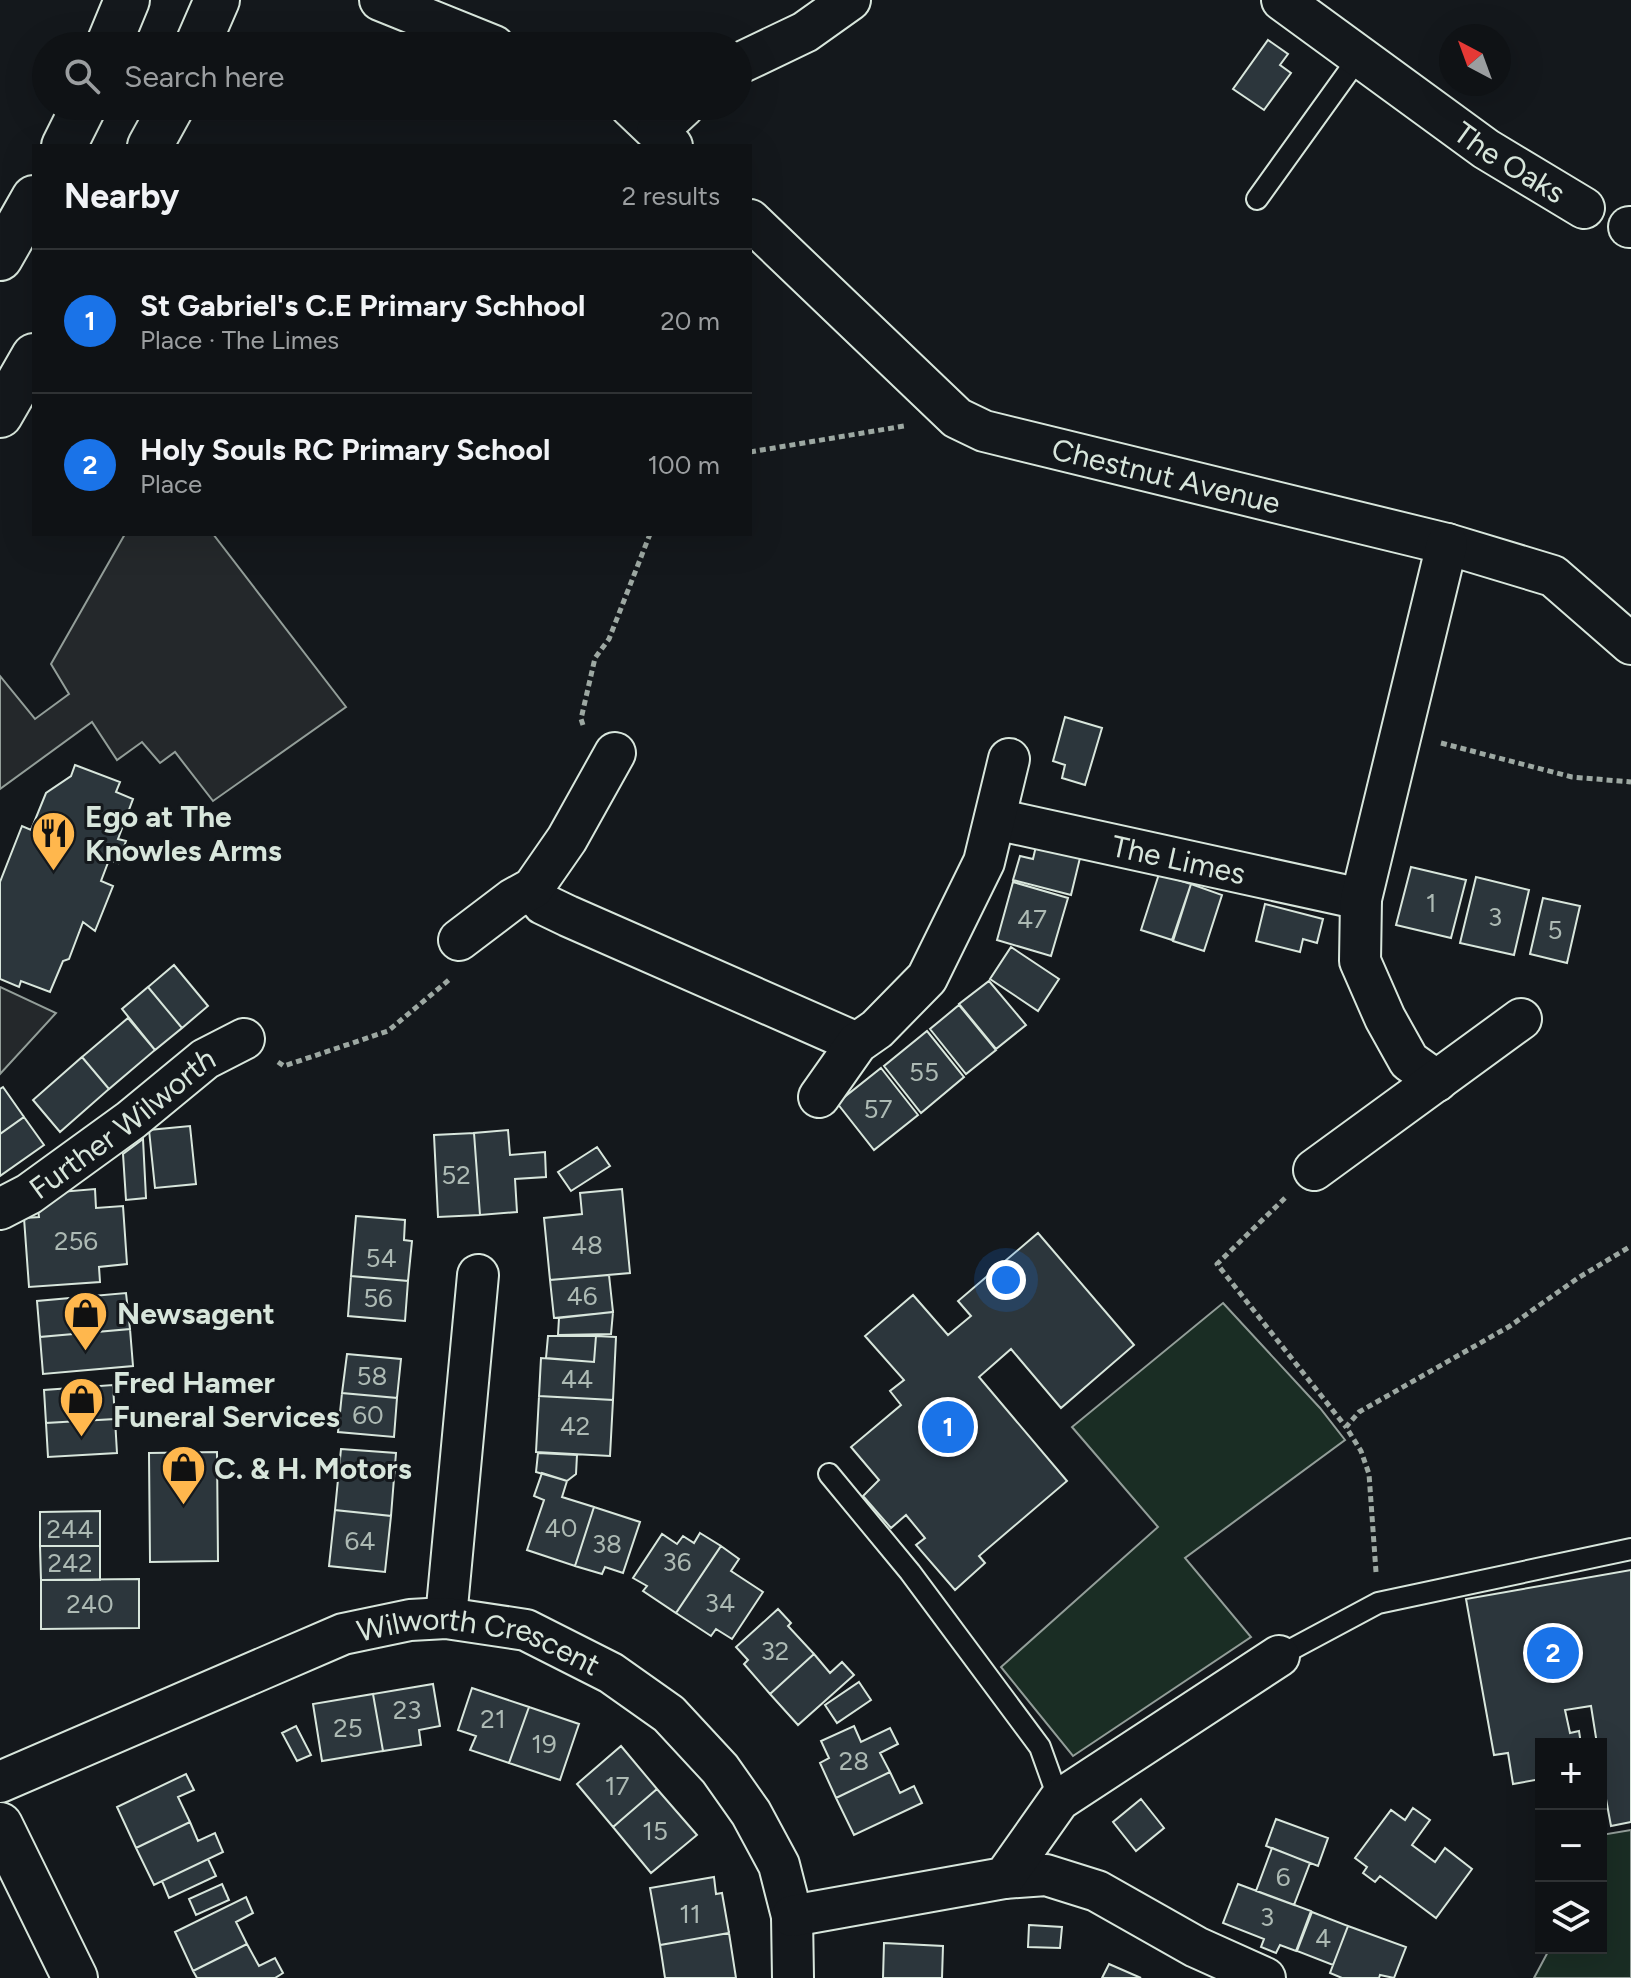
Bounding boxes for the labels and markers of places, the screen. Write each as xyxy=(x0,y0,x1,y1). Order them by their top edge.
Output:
place label: Ego at The Knowles Arms xyxy=(85,798,282,869)
restaurant icon: Ego at The Knowles Arms xyxy=(30,809,78,872)
shop icon: Newsagent xyxy=(62,1289,110,1352)
place label: Newsagent xyxy=(117,1295,275,1332)
place label: Fred Hamer Funeral Services xyxy=(113,1364,340,1435)
shop icon: Fred Hamer Funeral Services xyxy=(58,1375,106,1438)
pin: 1 xyxy=(922,1397,974,1457)
shop icon: C. & H. Motors xyxy=(159,1444,207,1507)
place label: C. & H. Motors xyxy=(214,1450,412,1487)
pin: 2 xyxy=(1527,1623,1579,1683)

